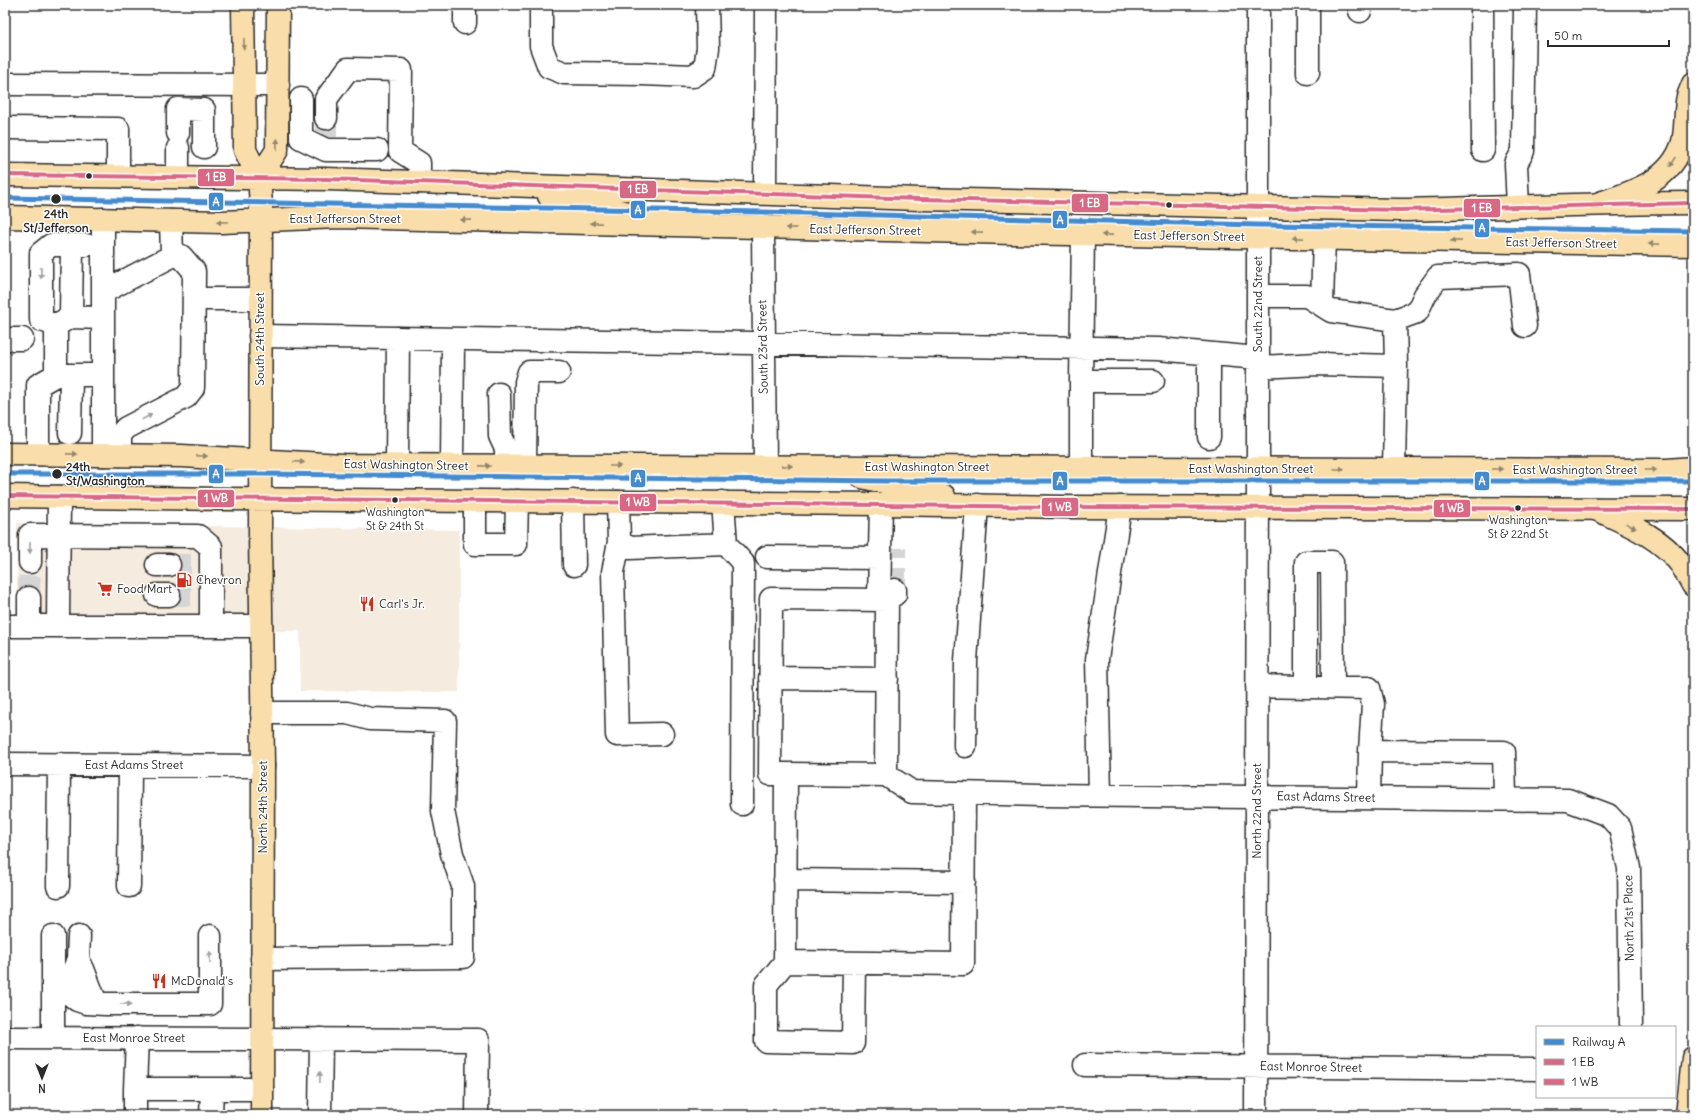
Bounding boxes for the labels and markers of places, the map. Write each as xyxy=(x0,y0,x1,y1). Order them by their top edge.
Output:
unlabelled marker xyxy=(84,171,94,181)
marker: 24th St/Jefferson xyxy=(49,192,63,206)
unlabelled marker xyxy=(1164,200,1174,210)
place label: 24th St/Jefferson xyxy=(23,206,89,235)
place label: 24th St/Washington xyxy=(66,459,145,489)
marker: 24th St/Washington xyxy=(50,467,64,481)
marker: Washington St & 24th St xyxy=(390,495,400,505)
marker: Washington St & 22nd St xyxy=(1513,503,1523,513)
place label: Washington St & 24th St xyxy=(366,505,424,533)
place label: Washington St & 22nd St xyxy=(1488,513,1549,541)
fuel station icon: Chevron xyxy=(175,571,193,589)
place label: Chevron xyxy=(196,572,242,587)
supermarket icon: Food Mart xyxy=(96,580,114,598)
place label: Food Mart xyxy=(117,581,172,596)
restaurant icon: Carl's Jr. xyxy=(358,595,376,613)
place label: Carl's Jr. xyxy=(379,596,425,611)
restaurant icon: McDonald's xyxy=(150,972,168,990)
place label: McDonald's xyxy=(171,973,233,988)

